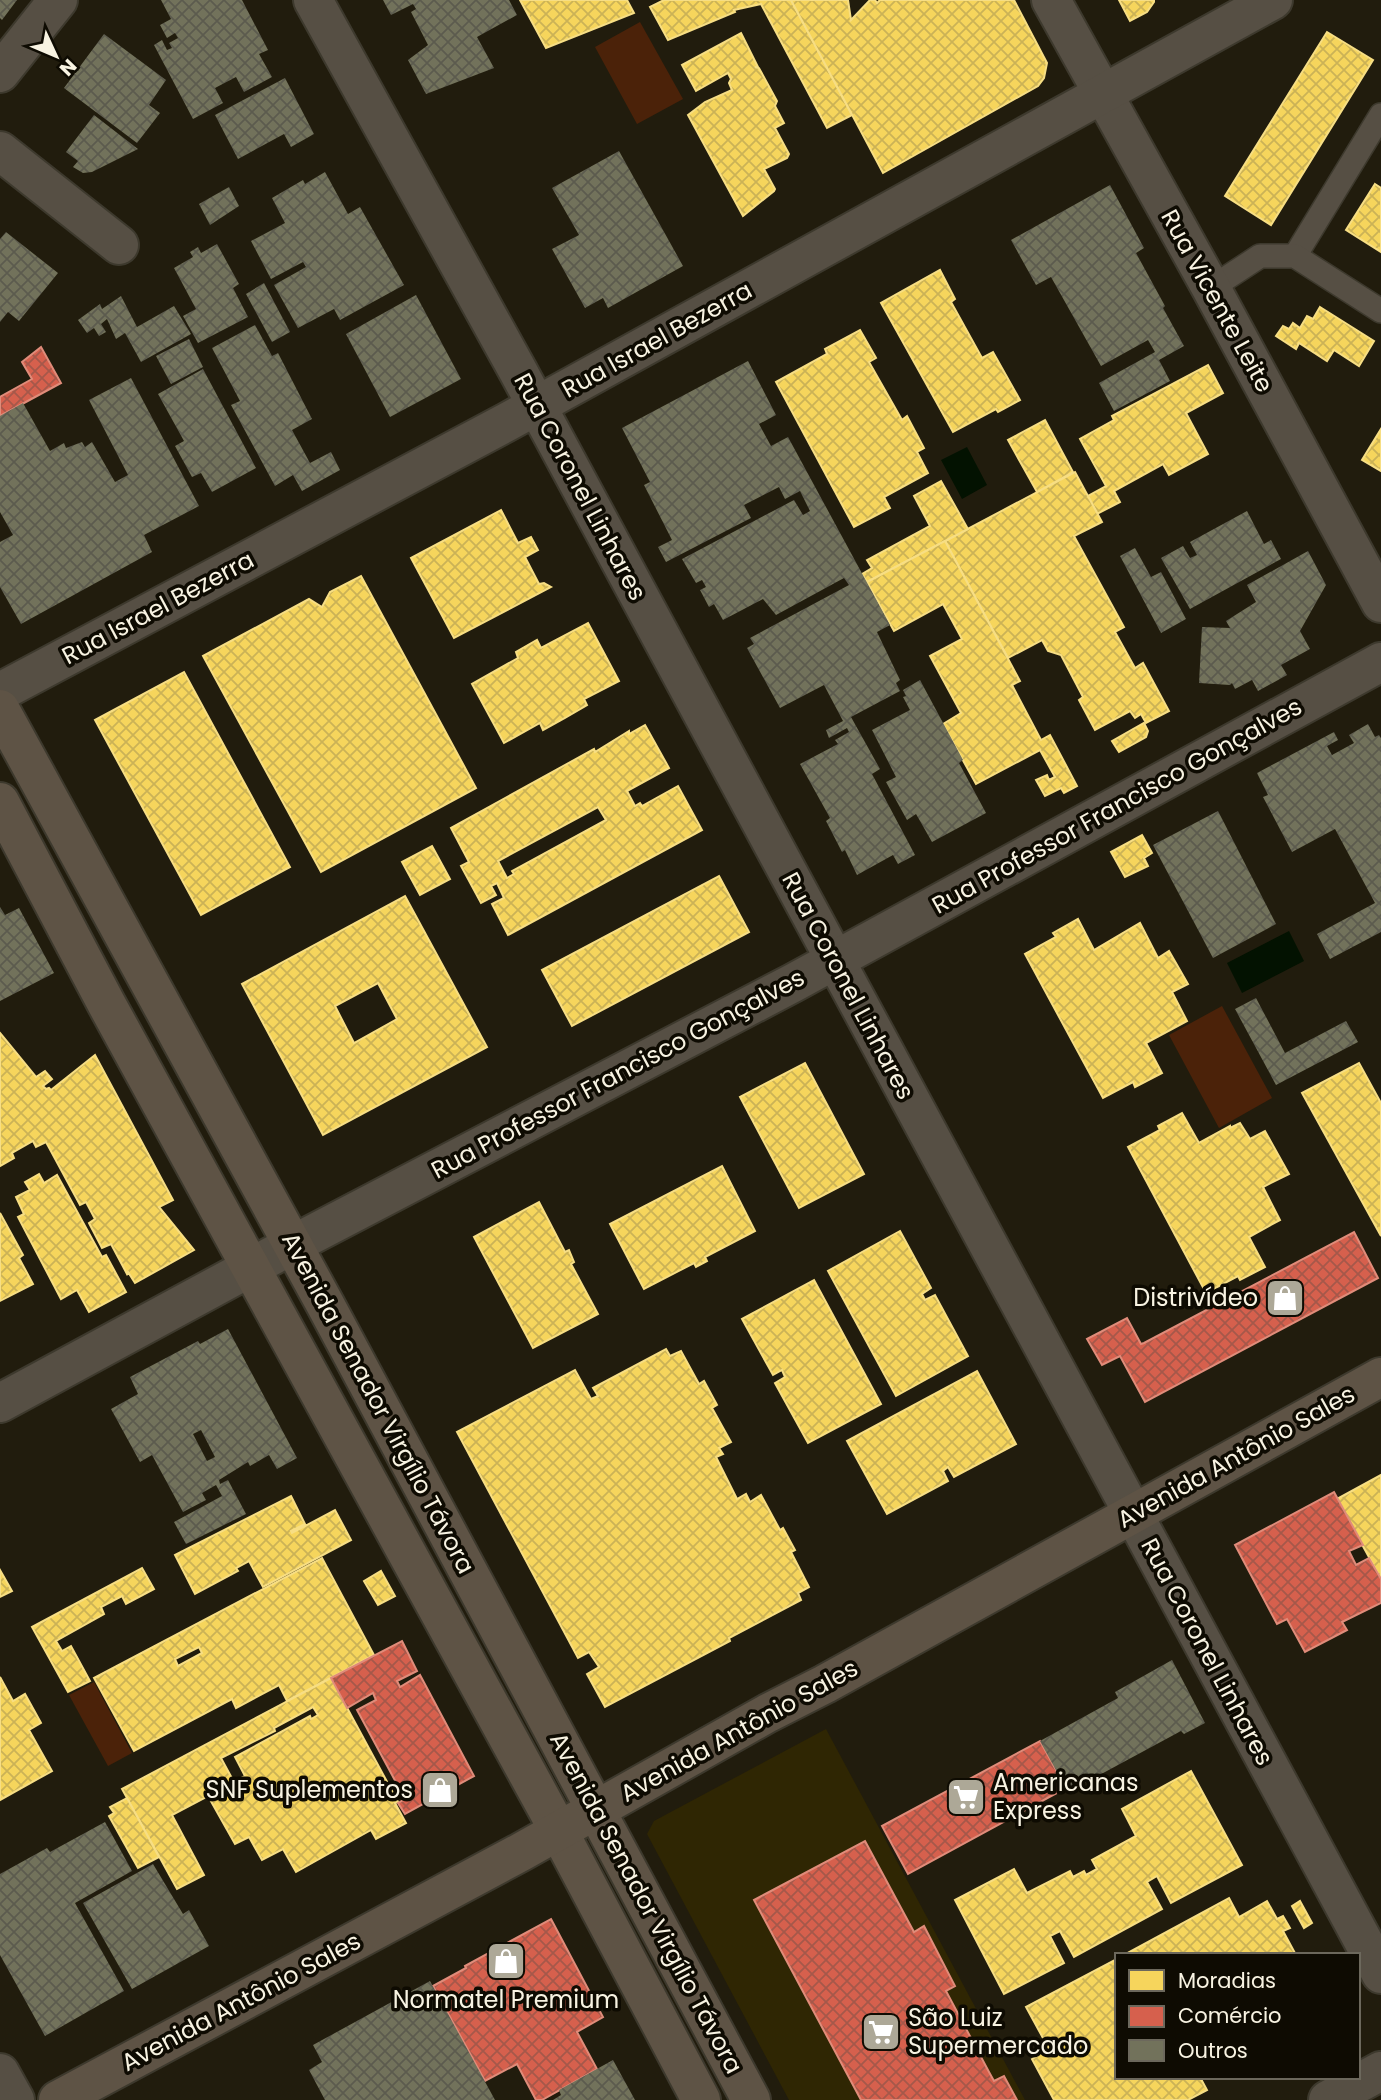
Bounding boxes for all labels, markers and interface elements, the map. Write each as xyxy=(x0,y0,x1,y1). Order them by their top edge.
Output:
north arrow xyxy=(21,21,91,91)
text: N xyxy=(53,53,83,82)
street label: Rua Vicente Leite xyxy=(1153,203,1281,398)
street label: Rua Israel Bezerra xyxy=(556,274,758,406)
street label: Rua Coronel Linhares xyxy=(507,367,654,606)
street label: Rua Israel Bezerra xyxy=(56,543,260,672)
street label: Rua Professor Francisco Gonçalves xyxy=(926,690,1308,921)
street label: Rua Coronel Linhares xyxy=(775,866,922,1105)
street label: Rua Professor Francisco Gonçalves xyxy=(425,961,810,1186)
street label: Avenida Senador Virgílio Távora xyxy=(274,1226,483,1579)
shop icon: Distrivídeo xyxy=(1264,1277,1306,1319)
place label: Distrivídeo xyxy=(1133,1281,1258,1314)
street label: Avenida Antônio Sales xyxy=(1111,1377,1360,1536)
street label: Rua Coronel Linhares xyxy=(1134,1532,1281,1771)
street label: Avenida Antônio Sales xyxy=(614,1651,863,1810)
street label: Avenida Senador Virgílio Távora xyxy=(542,1726,751,2079)
place label: Americanas Express xyxy=(993,1766,1139,1827)
shop icon: SNF Suplementos xyxy=(419,1769,461,1811)
place label: SNF Suplementos xyxy=(205,1773,413,1806)
supermarket icon: Americanas Express xyxy=(945,1776,987,1818)
street label: Avenida Antônio Sales xyxy=(115,1924,366,2079)
shop icon: Normatel Premium xyxy=(485,1940,527,1982)
legend xyxy=(1115,1953,1360,2079)
text: Moradias xyxy=(1178,1966,1276,1995)
place label: Normatel Premium xyxy=(393,1983,619,2016)
place label: São Luiz Supermercado xyxy=(908,2001,1088,2062)
text: Comércio xyxy=(1178,2001,1282,2030)
supermarket icon: São Luiz Supermercado xyxy=(860,2011,902,2053)
text: Outros xyxy=(1178,2036,1248,2065)

